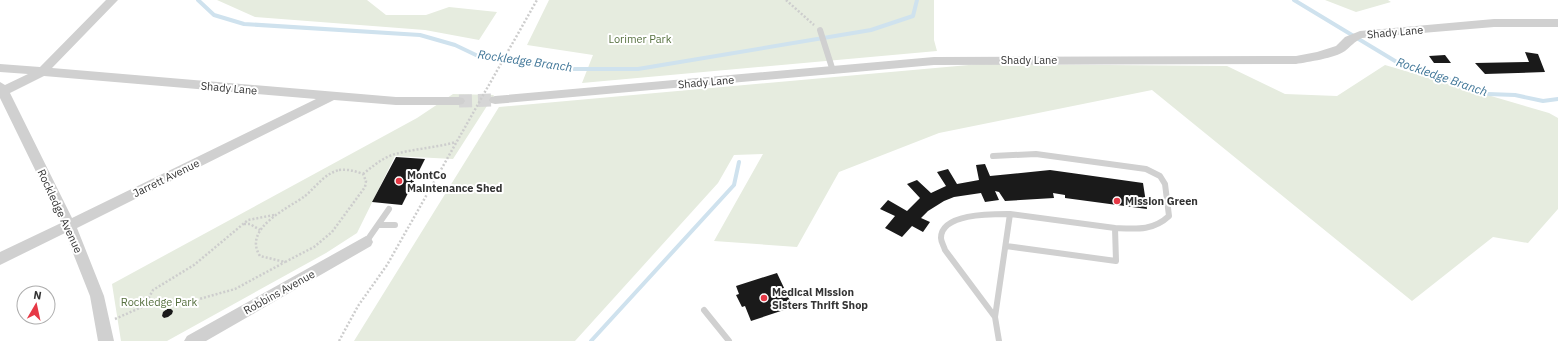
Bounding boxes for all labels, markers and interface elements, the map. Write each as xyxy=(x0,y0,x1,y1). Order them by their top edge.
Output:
street label: Shady Lane xyxy=(1366,23,1424,41)
park label: Lorimer Park xyxy=(609,32,672,46)
water label: Rockledge Branch xyxy=(477,46,574,75)
street label: Shady Lane xyxy=(1001,53,1057,67)
water label: Rockledge Branch xyxy=(1395,54,1490,99)
street label: Shady Lane xyxy=(677,73,735,91)
street label: Shady Lane xyxy=(200,79,258,97)
street label: Jarrett Avenue xyxy=(130,156,202,200)
street label: Rockledge Avenue xyxy=(34,167,86,255)
place label: MontCo Maintenance Shed xyxy=(407,168,502,195)
marker: MontCo Maintenance Shed xyxy=(394,176,404,186)
place label: Mission Green xyxy=(1125,194,1198,208)
marker: Mission Green xyxy=(1112,196,1122,206)
street label: Robbins Avenue xyxy=(241,267,317,317)
north arrow xyxy=(16,285,56,325)
place label: Medical Mission Sisters Thrift Shop xyxy=(772,285,868,312)
text: N xyxy=(33,288,43,303)
marker: Medical Mission Sisters Thrift Shop xyxy=(759,293,769,303)
park label: Rockledge Park xyxy=(121,295,197,309)

